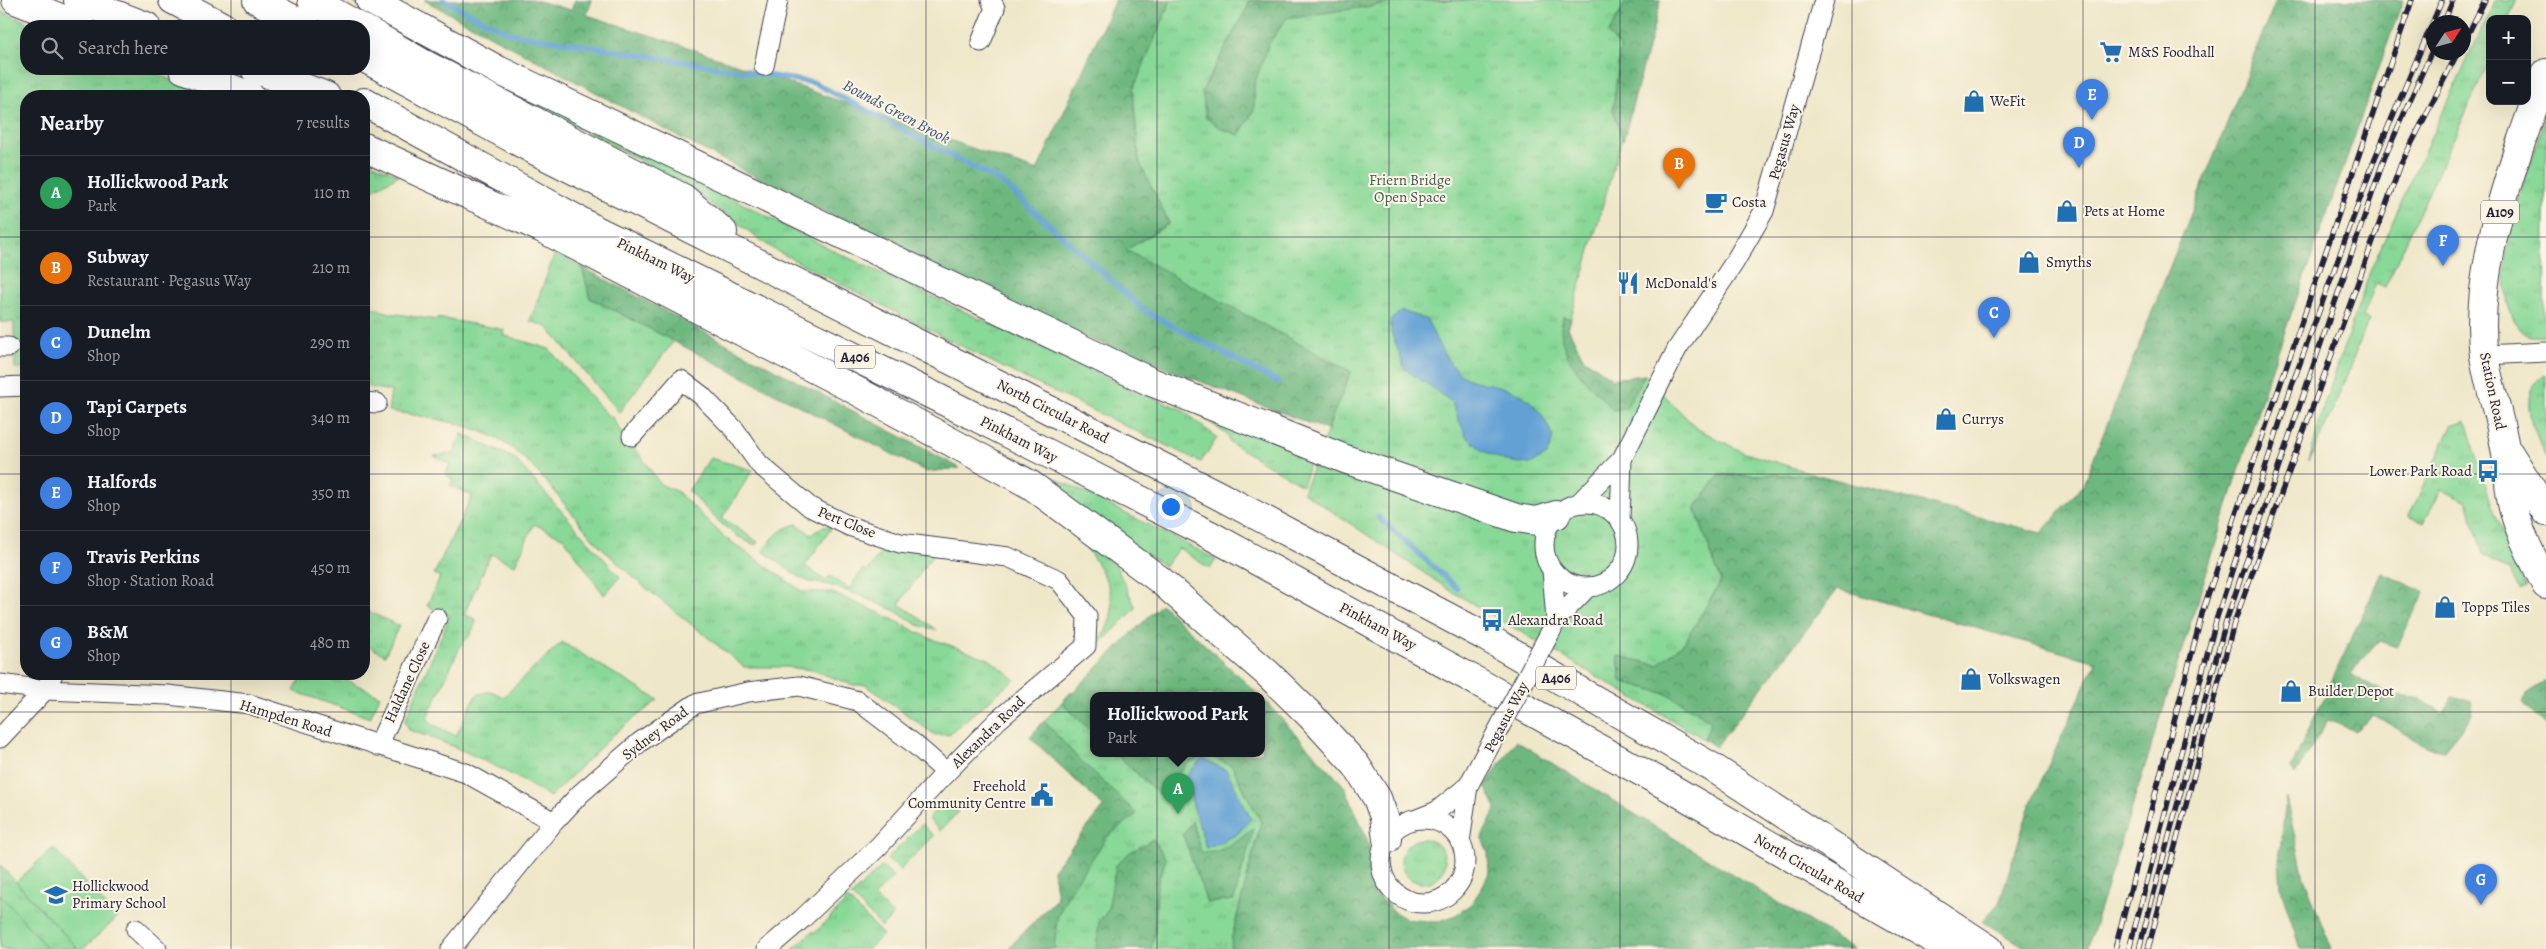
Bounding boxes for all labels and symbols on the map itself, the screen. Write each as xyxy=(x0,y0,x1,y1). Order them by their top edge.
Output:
north arrow xyxy=(2426,15,2471,60)
supermarket icon: M&S Foodhall xyxy=(2098,39,2124,65)
place label: M&S Foodhall xyxy=(2128,42,2215,62)
water label: Bounds Green Brook xyxy=(839,74,954,149)
pin: E xyxy=(2076,79,2108,120)
shop icon: WeFit xyxy=(1961,88,1987,114)
place label: WeFit xyxy=(1989,91,2026,111)
street label: Pegasus Way xyxy=(1764,102,1804,182)
pin: D xyxy=(2063,127,2095,168)
pin: B xyxy=(1663,148,1695,189)
park label: Friern Bridge Open Space xyxy=(1369,170,1451,207)
cafe icon: Costa xyxy=(1703,189,1729,215)
place label: Costa xyxy=(1732,192,1767,212)
shop icon: Pets at Home xyxy=(2054,198,2080,224)
road number: A109 xyxy=(2481,200,2519,223)
place label: Pets at Home xyxy=(2084,201,2165,221)
pin: F xyxy=(2427,225,2459,266)
street label: Pinkham Way xyxy=(614,232,699,288)
shop icon: Smyths xyxy=(2016,249,2042,275)
place label: Smyths xyxy=(2046,252,2092,272)
restaurant icon: McDonald's xyxy=(1615,270,1641,296)
place label: McDonald's xyxy=(1645,273,1717,293)
pin: C xyxy=(1978,297,2010,338)
road number: A406 xyxy=(835,346,875,368)
street label: Station Road xyxy=(2475,350,2511,433)
street label: North Circular Road xyxy=(993,374,1113,448)
shop icon: Currys xyxy=(1933,406,1959,432)
place label: Currys xyxy=(1962,409,2004,429)
street label: Pinkham Way xyxy=(977,411,1062,467)
bus stop icon: Lower Park Road xyxy=(2475,458,2501,484)
place label: Lower Park Road xyxy=(2369,461,2473,481)
your location xyxy=(1158,494,1184,520)
street label: Pert Close xyxy=(815,501,879,543)
shop icon: Topps Tiles xyxy=(2432,594,2458,620)
street label: Pinkham Way xyxy=(1336,597,1420,655)
place label: Topps Tiles xyxy=(2462,597,2530,617)
bus stop icon: Alexandra Road xyxy=(1479,607,1505,633)
place label: Alexandra Road xyxy=(1507,610,1604,630)
street label: Haldane Close xyxy=(379,638,435,726)
road number: A406 xyxy=(1536,666,1576,690)
shop icon: Volkswagen xyxy=(1958,666,1984,692)
place label: Volkswagen xyxy=(1987,669,2060,689)
street label: Pegasus Way xyxy=(1479,678,1533,756)
shop icon: Builder Depot xyxy=(2278,678,2304,704)
place label: Builder Depot xyxy=(2308,681,2394,701)
street label: Alexandra Road xyxy=(946,691,1030,773)
street label: Hampden Road xyxy=(237,694,336,742)
street label: Sydney Road xyxy=(618,701,693,764)
pin: A xyxy=(1162,773,1194,814)
place label: Freehold Community Centre xyxy=(908,776,1027,813)
public building icon: Freehold Community Centre xyxy=(1029,782,1055,808)
street label: North Circular Road xyxy=(1750,828,1868,908)
pin: G xyxy=(2465,864,2497,905)
place label: Hollickwood Primary School xyxy=(72,876,166,913)
school or university icon: Hollickwood Primary School xyxy=(43,882,69,908)

